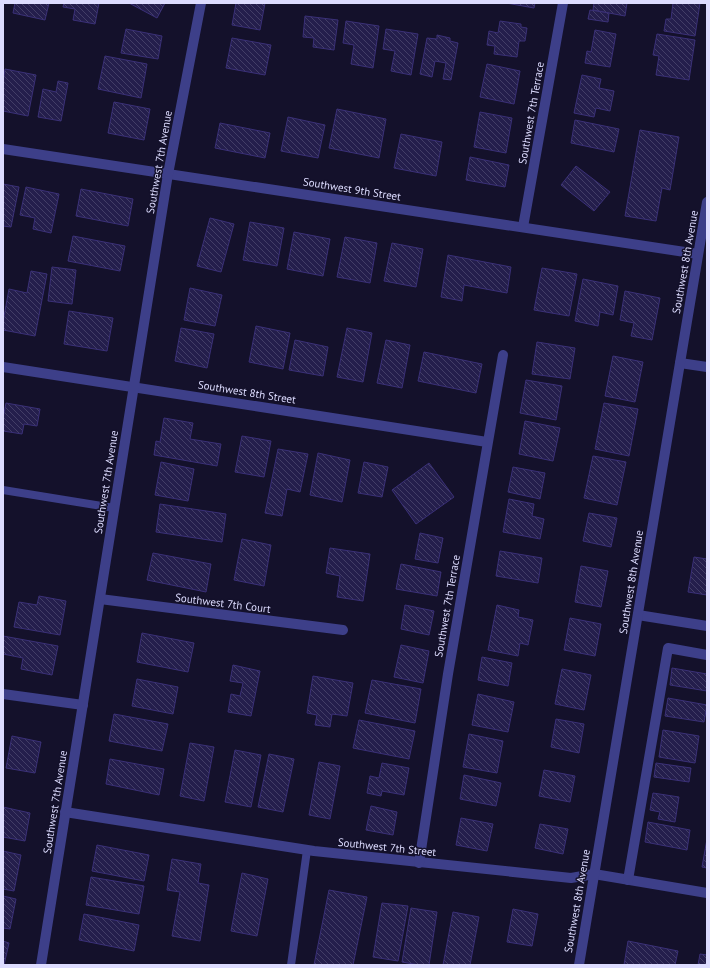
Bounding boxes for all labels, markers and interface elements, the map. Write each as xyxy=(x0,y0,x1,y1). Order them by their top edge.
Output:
street label: Southwest 7th Terrace xyxy=(515,60,547,165)
street label: Southwest 7th Avenue xyxy=(143,109,175,215)
street label: Southwest 9th Street xyxy=(302,174,402,204)
street label: Southwest 8th Avenue xyxy=(669,209,701,315)
street label: Southwest 8th Street xyxy=(197,377,297,407)
street label: Southwest 7th Avenue xyxy=(91,429,121,535)
street label: Southwest 8th Avenue xyxy=(616,529,646,635)
street label: Southwest 7th Terrace xyxy=(431,553,463,658)
street label: Southwest 7th Court xyxy=(174,590,272,616)
street label: Southwest 7th Avenue xyxy=(40,749,70,855)
street label: Southwest 7th Street xyxy=(337,835,437,859)
street label: Southwest 8th Avenue xyxy=(561,848,593,954)

